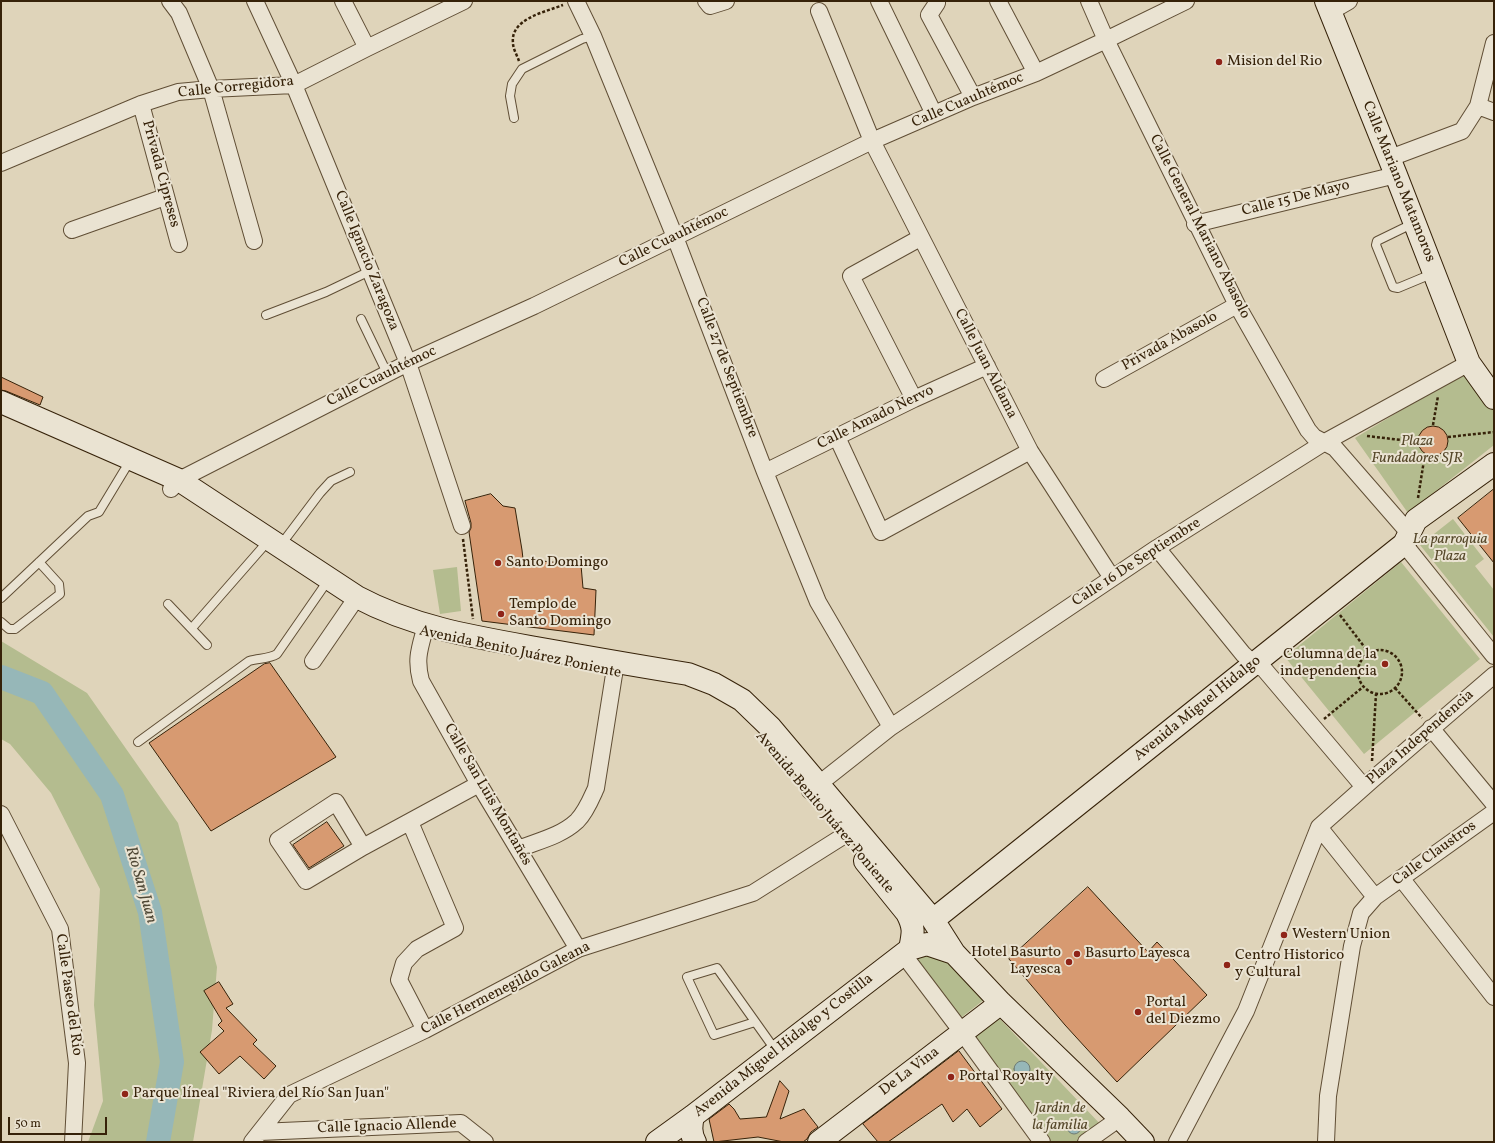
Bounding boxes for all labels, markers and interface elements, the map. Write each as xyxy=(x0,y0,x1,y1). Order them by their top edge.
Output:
place label: Mision del Rio xyxy=(1227,53,1322,71)
marker: Mision del Rio xyxy=(1214,57,1224,67)
street label: Calle Cuauhtémoc xyxy=(909,69,1027,133)
street label: Calle Corregidora xyxy=(177,73,295,103)
street label: Calle Mariano Matamoros xyxy=(1357,99,1439,265)
street label: Privada Cipreses xyxy=(137,119,183,229)
street label: Calle General Mariano Abasolo xyxy=(1145,132,1253,322)
street label: Calle 15 De Mayo xyxy=(1240,177,1352,221)
street label: Calle Ignacio Zaragoza xyxy=(330,188,402,334)
street label: Calle Cuauhtémoc xyxy=(616,204,732,272)
street label: Calle 27 de Septiembre xyxy=(691,295,761,441)
street label: Calle Juan Aldama xyxy=(950,306,1020,422)
street label: Privada Abasolo xyxy=(1119,308,1221,376)
street label: Calle Cuauhtémoc xyxy=(324,343,440,411)
street label: Calle Amado Nervo xyxy=(815,382,937,454)
park label: Plaza Fundadores SJR xyxy=(1371,433,1463,468)
street label: Calle 16 De Septiembre xyxy=(1069,515,1205,611)
park label: La parroquia Plaza xyxy=(1413,531,1487,566)
place label: Santo Domingo xyxy=(506,554,608,572)
marker: Santo Domingo xyxy=(493,558,503,568)
place label: Templo de Santo Domingo xyxy=(509,596,611,631)
marker: Templo de Santo Domingo xyxy=(496,609,506,619)
street label: Avenida Benito Juárez Poniente xyxy=(417,623,623,683)
place label: Columna de la independencia xyxy=(1280,646,1377,681)
street label: Avenida Miguel Hidalgo xyxy=(1131,652,1265,766)
marker: Columna de la independencia xyxy=(1380,659,1390,669)
street label: Plaza Independencia xyxy=(1364,686,1478,790)
street label: Calle San Luis Montañés xyxy=(439,721,535,869)
street label: Avenida Benito Juárez Poniente xyxy=(751,728,897,898)
street label: Calle Claustros xyxy=(1390,818,1480,890)
water label: Rio San Juan xyxy=(120,844,160,926)
place label: Western Union xyxy=(1292,926,1390,944)
marker: Western Union xyxy=(1279,930,1289,940)
street label: Calle Paseo del Río xyxy=(51,933,85,1057)
street label: Calle Hermenegildo Galeana xyxy=(418,938,594,1040)
place label: Hotel Basurto Layesca xyxy=(971,944,1061,979)
place label: Basurto Layesca xyxy=(1085,945,1190,963)
place label: Centro Historico y Cultural xyxy=(1235,947,1344,982)
marker: Basurto Layesca xyxy=(1072,949,1082,959)
marker: Hotel Basurto Layesca xyxy=(1064,957,1074,967)
marker: Centro Historico y Cultural xyxy=(1222,960,1232,970)
street label: Avenida Miguel Hidalgo y Costilla xyxy=(691,970,877,1122)
place label: Portal del Diezmo xyxy=(1146,994,1220,1029)
marker: Portal del Diezmo xyxy=(1133,1007,1143,1017)
street label: De La Vina xyxy=(876,1044,944,1100)
place label: Portal Royalty xyxy=(959,1068,1053,1086)
marker: Portal Royalty xyxy=(946,1072,956,1082)
place label: Parque líneal "Riviera del Río San Juan" xyxy=(133,1085,389,1103)
marker: Parque líneal "Riviera del Río San Juan" xyxy=(120,1089,130,1099)
park label: Jardin de la familia xyxy=(1032,1100,1088,1135)
scale bar xyxy=(10,1109,109,1135)
text: 50 m xyxy=(15,1116,41,1132)
street label: Calle Ignacio Allende xyxy=(317,1116,457,1138)

